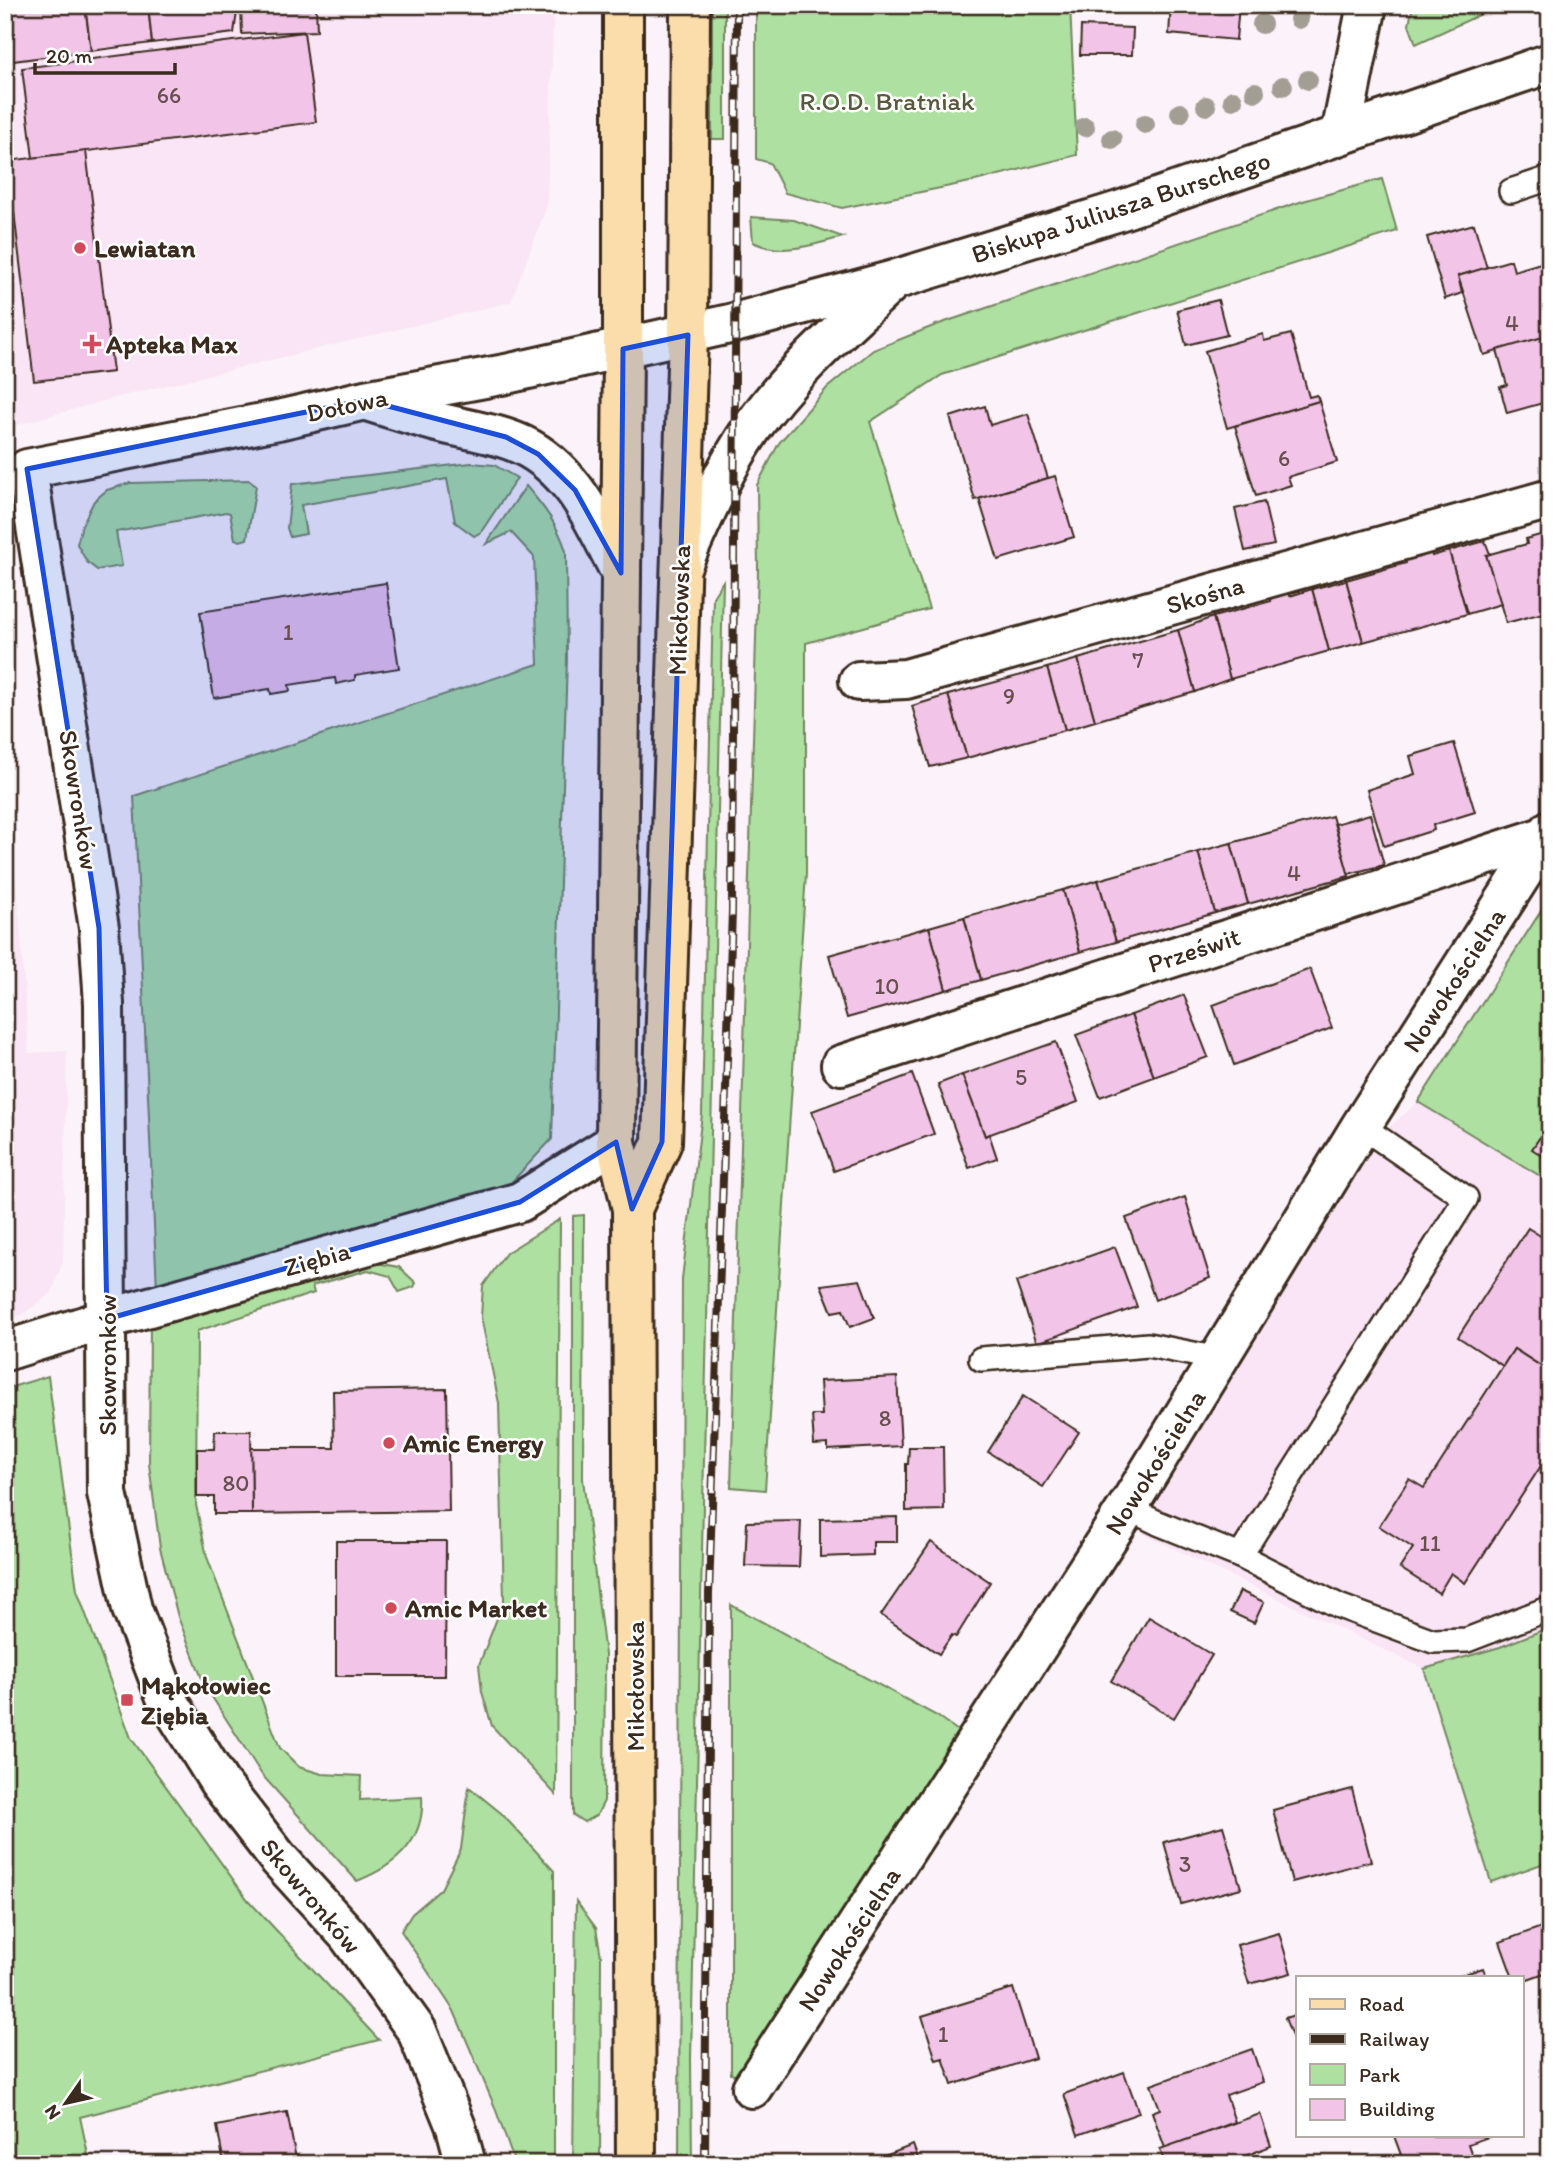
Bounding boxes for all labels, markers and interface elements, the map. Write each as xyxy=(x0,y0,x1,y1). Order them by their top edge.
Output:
scale bar xyxy=(35,32,175,76)
text: 20 m xyxy=(46,43,93,68)
house number: 66 xyxy=(157,81,181,109)
park label: R.O.D. Bratniak xyxy=(799,85,975,117)
street label: Biskupa Juliusza Burschego xyxy=(968,144,1274,270)
place label: Lewiatan xyxy=(94,232,196,264)
marker: Lewiatan xyxy=(72,240,88,256)
house number: 4 xyxy=(1505,309,1519,337)
place label: Apteka Max xyxy=(105,328,239,360)
marker: Apteka Max xyxy=(84,336,100,352)
street label: Dołowa xyxy=(303,381,391,429)
house number: 6 xyxy=(1278,444,1290,472)
street label: Mikołowska xyxy=(661,544,697,676)
street label: Skośna xyxy=(1162,569,1248,621)
house number: 1 xyxy=(283,618,294,646)
house number: 7 xyxy=(1132,646,1144,674)
house number: 9 xyxy=(1003,682,1015,710)
street label: Skowronków xyxy=(52,728,106,872)
house number: 4 xyxy=(1287,859,1301,887)
street label: Nowokościelna xyxy=(1395,901,1513,1058)
street label: Prześwit xyxy=(1144,920,1244,980)
house number: 10 xyxy=(875,972,899,1000)
house number: 5 xyxy=(1015,1063,1027,1091)
street label: Ziębia xyxy=(280,1234,354,1284)
street label: Skowronków xyxy=(91,1294,123,1436)
street label: Nowokościelna xyxy=(1098,1383,1213,1541)
house number: 8 xyxy=(879,1404,891,1432)
place label: Amic Energy xyxy=(402,1427,544,1459)
marker: Amic Energy xyxy=(381,1435,397,1451)
house number: 80 xyxy=(223,1469,249,1497)
house number: 11 xyxy=(1419,1529,1441,1557)
place label: Amic Market xyxy=(404,1592,547,1624)
marker: Amic Market xyxy=(383,1600,399,1616)
street label: Mikołowska xyxy=(619,1620,651,1751)
place label: Mąkołowiec Ziębia xyxy=(141,1669,271,1731)
marker: Mąkołowiec Ziębia xyxy=(119,1692,135,1708)
street label: Skowronków xyxy=(253,1832,369,1960)
house number: 3 xyxy=(1179,1850,1191,1878)
street label: Nowokościelna xyxy=(790,1860,908,2017)
legend xyxy=(1296,1976,1524,2138)
text: Road xyxy=(1359,1991,1405,2016)
house number: 1 xyxy=(938,2020,949,2048)
text: Railway xyxy=(1359,2026,1429,2051)
text: Park xyxy=(1359,2062,1401,2087)
north arrow xyxy=(32,2068,102,2138)
text: Building xyxy=(1359,2096,1435,2121)
text: N xyxy=(39,2100,65,2124)

